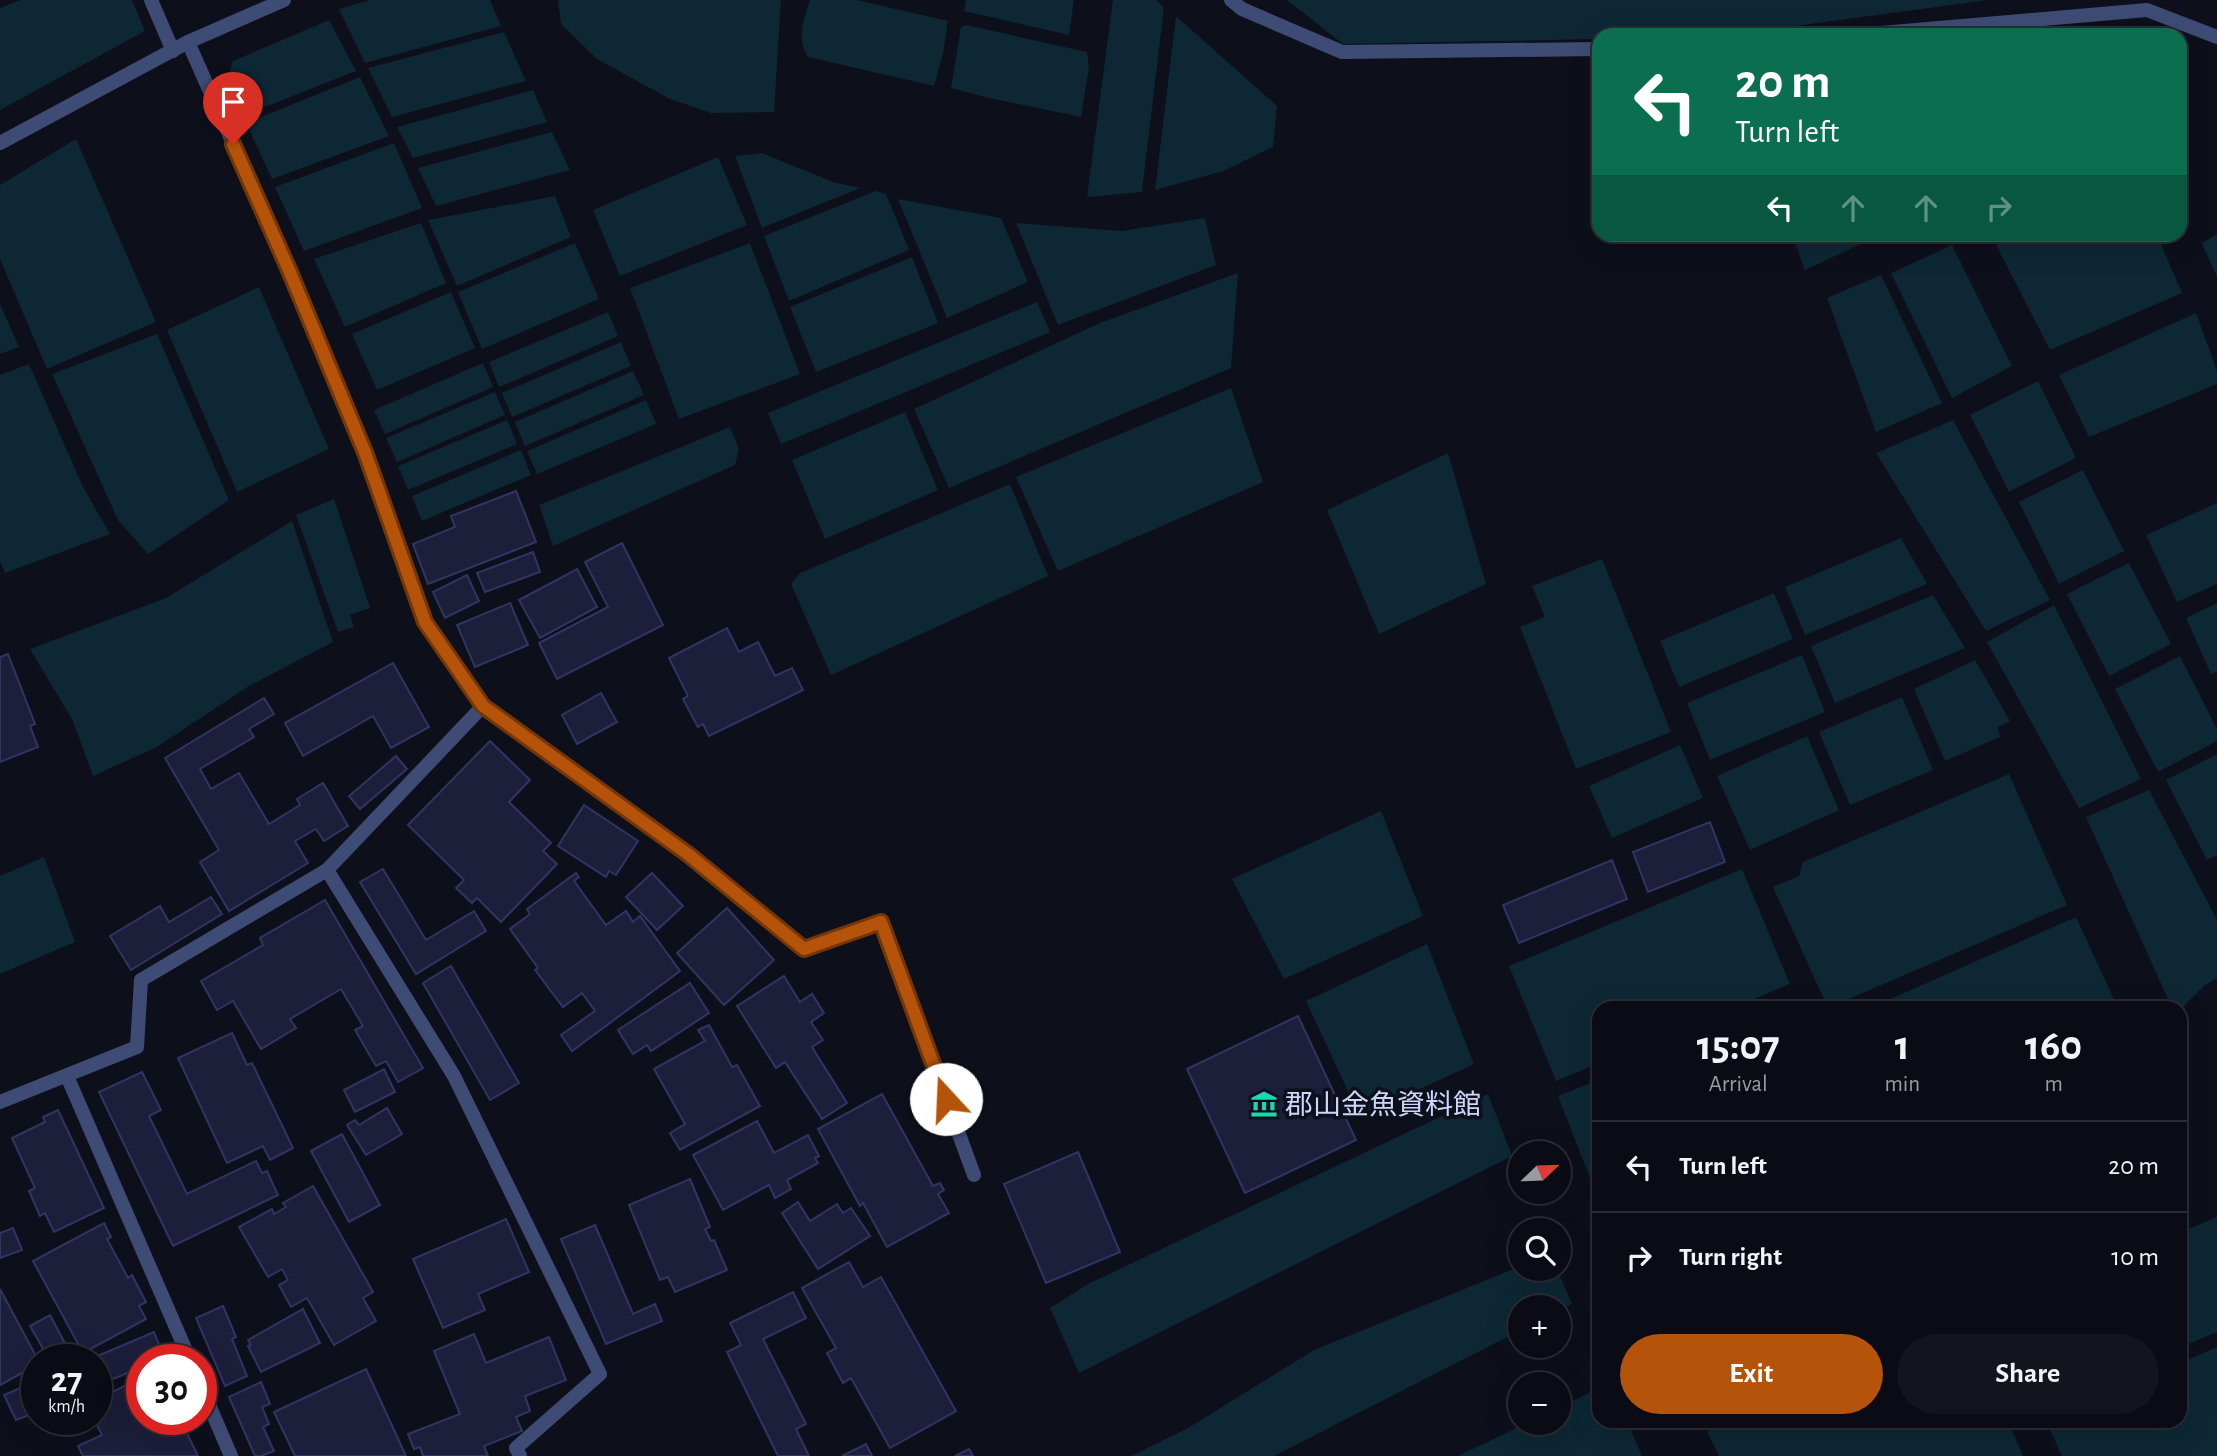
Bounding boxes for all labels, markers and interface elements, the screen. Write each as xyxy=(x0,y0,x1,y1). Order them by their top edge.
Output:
icon: left xyxy=(1620,56,1711,147)
text: 20 m xyxy=(1735,58,1831,107)
pin xyxy=(203,72,263,144)
icon: arrive xyxy=(214,83,252,121)
text: Turn left xyxy=(1735,116,1839,148)
icon: left xyxy=(1761,189,1799,227)
icon: ahead xyxy=(1834,189,1872,227)
icon: ahead xyxy=(1907,189,1945,227)
icon: right xyxy=(1980,189,2018,227)
text: 15:07 xyxy=(1697,1025,1780,1067)
text: 1 xyxy=(1895,1025,1910,1067)
text: 160 xyxy=(2025,1025,2082,1067)
position arrow xyxy=(909,1062,983,1136)
text: Arrival xyxy=(1709,1073,1768,1096)
text: min xyxy=(1884,1073,1920,1096)
text: m xyxy=(2044,1073,2063,1096)
museum icon: 郡山金魚資料館 xyxy=(1249,1089,1279,1119)
place label: 郡山金魚資料館 xyxy=(1285,1090,1481,1120)
north arrow xyxy=(1508,1141,1572,1204)
map controls xyxy=(1508,1141,1571,1435)
icon: left xyxy=(1620,1148,1658,1186)
text: Turn left xyxy=(1679,1153,1767,1179)
text: 20 m xyxy=(2108,1153,2159,1179)
button: search xyxy=(1508,1218,1571,1281)
icon: right xyxy=(1620,1239,1658,1277)
text: Turn right xyxy=(1679,1244,1782,1270)
text: 10 m xyxy=(2111,1244,2159,1270)
button: + xyxy=(1508,1295,1571,1358)
button: Exit xyxy=(1620,1334,1883,1414)
button: Share xyxy=(1897,1334,2159,1414)
speed limit sign: 30 xyxy=(126,1344,217,1435)
text: 27 xyxy=(51,1363,82,1398)
button: − xyxy=(1508,1372,1571,1435)
text: km/h xyxy=(48,1398,85,1416)

